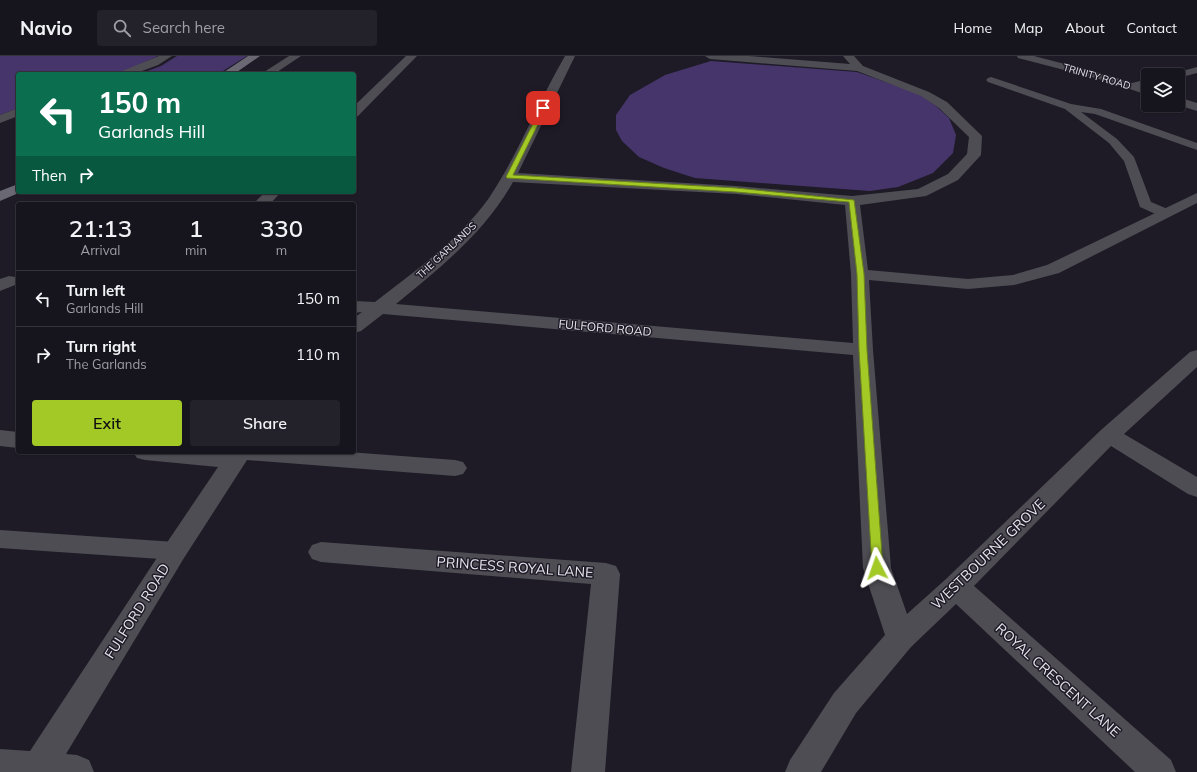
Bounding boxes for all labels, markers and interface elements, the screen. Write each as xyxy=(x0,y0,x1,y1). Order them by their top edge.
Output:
search box xyxy=(97,10,377,46)
text: Navio xyxy=(20,16,73,40)
icon: search xyxy=(111,17,133,39)
text: Search here xyxy=(143,18,225,37)
text: Home xyxy=(953,19,992,37)
text: Map xyxy=(1014,19,1043,37)
text: About xyxy=(1065,19,1105,37)
text: Contact xyxy=(1127,19,1177,37)
street label: TRINITY ROAD xyxy=(1062,61,1132,92)
map controls xyxy=(1141,68,1185,112)
button: layers xyxy=(1141,68,1185,112)
text: 150 m xyxy=(98,85,181,120)
icon: left xyxy=(32,88,84,140)
pin xyxy=(526,91,560,125)
icon: arrive xyxy=(532,97,554,119)
text: Garlands Hill xyxy=(98,120,205,143)
icon: right xyxy=(75,164,97,186)
text: Then xyxy=(32,166,67,185)
text: 21:13 xyxy=(69,213,132,243)
text: 1 xyxy=(189,213,203,243)
text: 330 xyxy=(260,213,303,243)
street label: THE GARLANDS xyxy=(414,219,479,282)
text: Arrival xyxy=(81,242,120,258)
text: min xyxy=(185,242,207,258)
text: m xyxy=(276,242,287,258)
text: Turn left xyxy=(66,281,125,300)
icon: left xyxy=(32,288,54,310)
text: 150 m xyxy=(296,289,340,308)
text: Garlands Hill xyxy=(66,300,143,316)
street label: FULFORD ROAD xyxy=(558,316,652,339)
text: Turn right xyxy=(66,337,136,356)
icon: right xyxy=(32,344,54,366)
text: 110 m xyxy=(296,345,340,364)
text: The Garlands xyxy=(66,356,147,372)
button: Exit xyxy=(32,400,182,446)
button: Share xyxy=(190,400,340,446)
street label: WESTBOURNE GROVE xyxy=(927,495,1049,613)
position arrow xyxy=(856,547,898,589)
street label: PRINCESS ROYAL LANE xyxy=(436,553,594,581)
street label: FULFORD ROAD xyxy=(100,560,174,662)
street label: ROYAL CRESCENT LANE xyxy=(992,619,1124,741)

